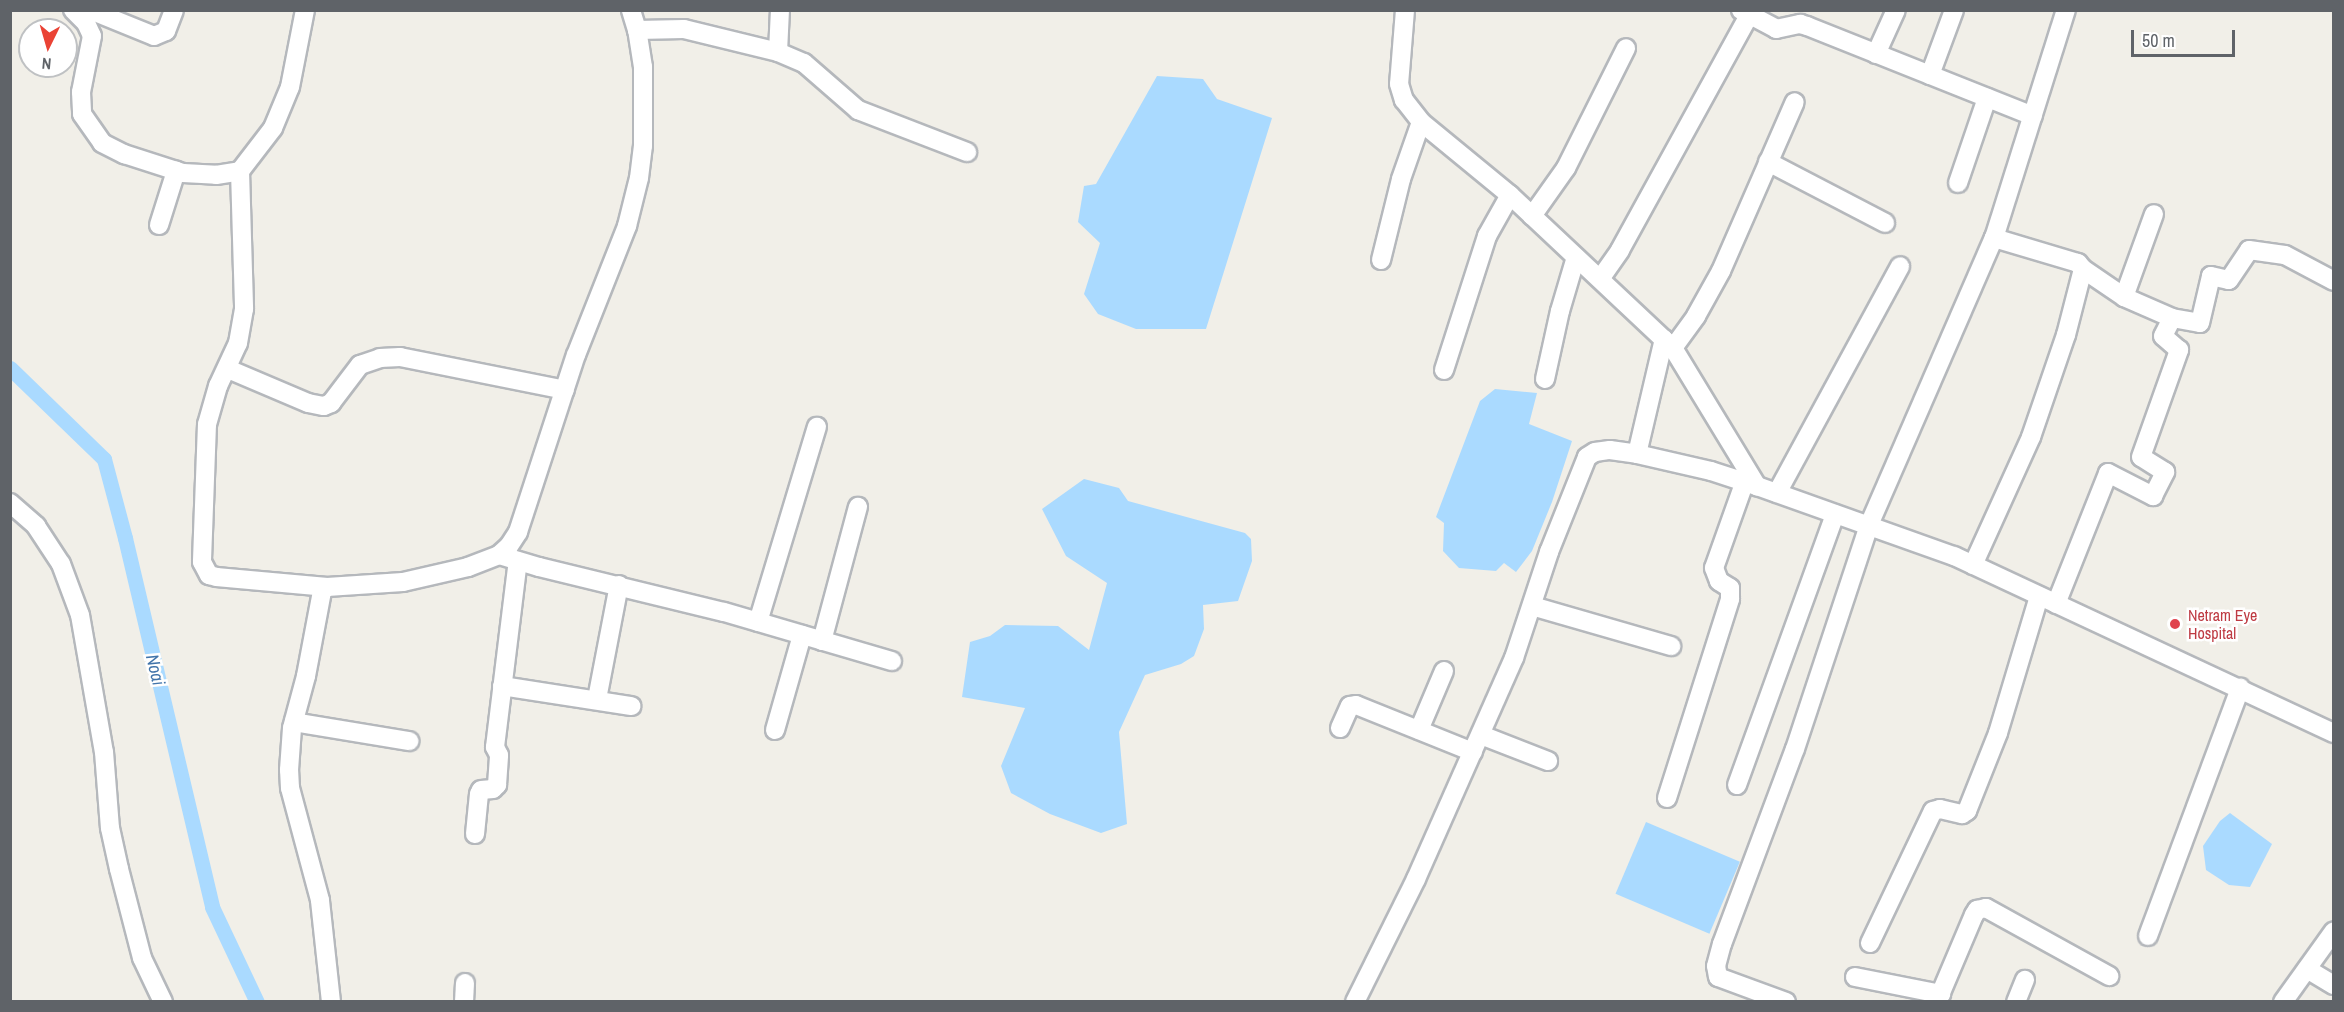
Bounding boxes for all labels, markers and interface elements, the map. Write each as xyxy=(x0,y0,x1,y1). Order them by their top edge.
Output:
north arrow xyxy=(18,18,78,78)
scale bar xyxy=(2134,18,2238,56)
text: 50 m xyxy=(2142,28,2175,53)
text: N xyxy=(41,53,52,75)
place label: Netram Eye Hospital xyxy=(2188,605,2257,643)
marker: Netram Eye Hospital xyxy=(2166,615,2184,633)
water label: Noai xyxy=(141,652,169,688)

